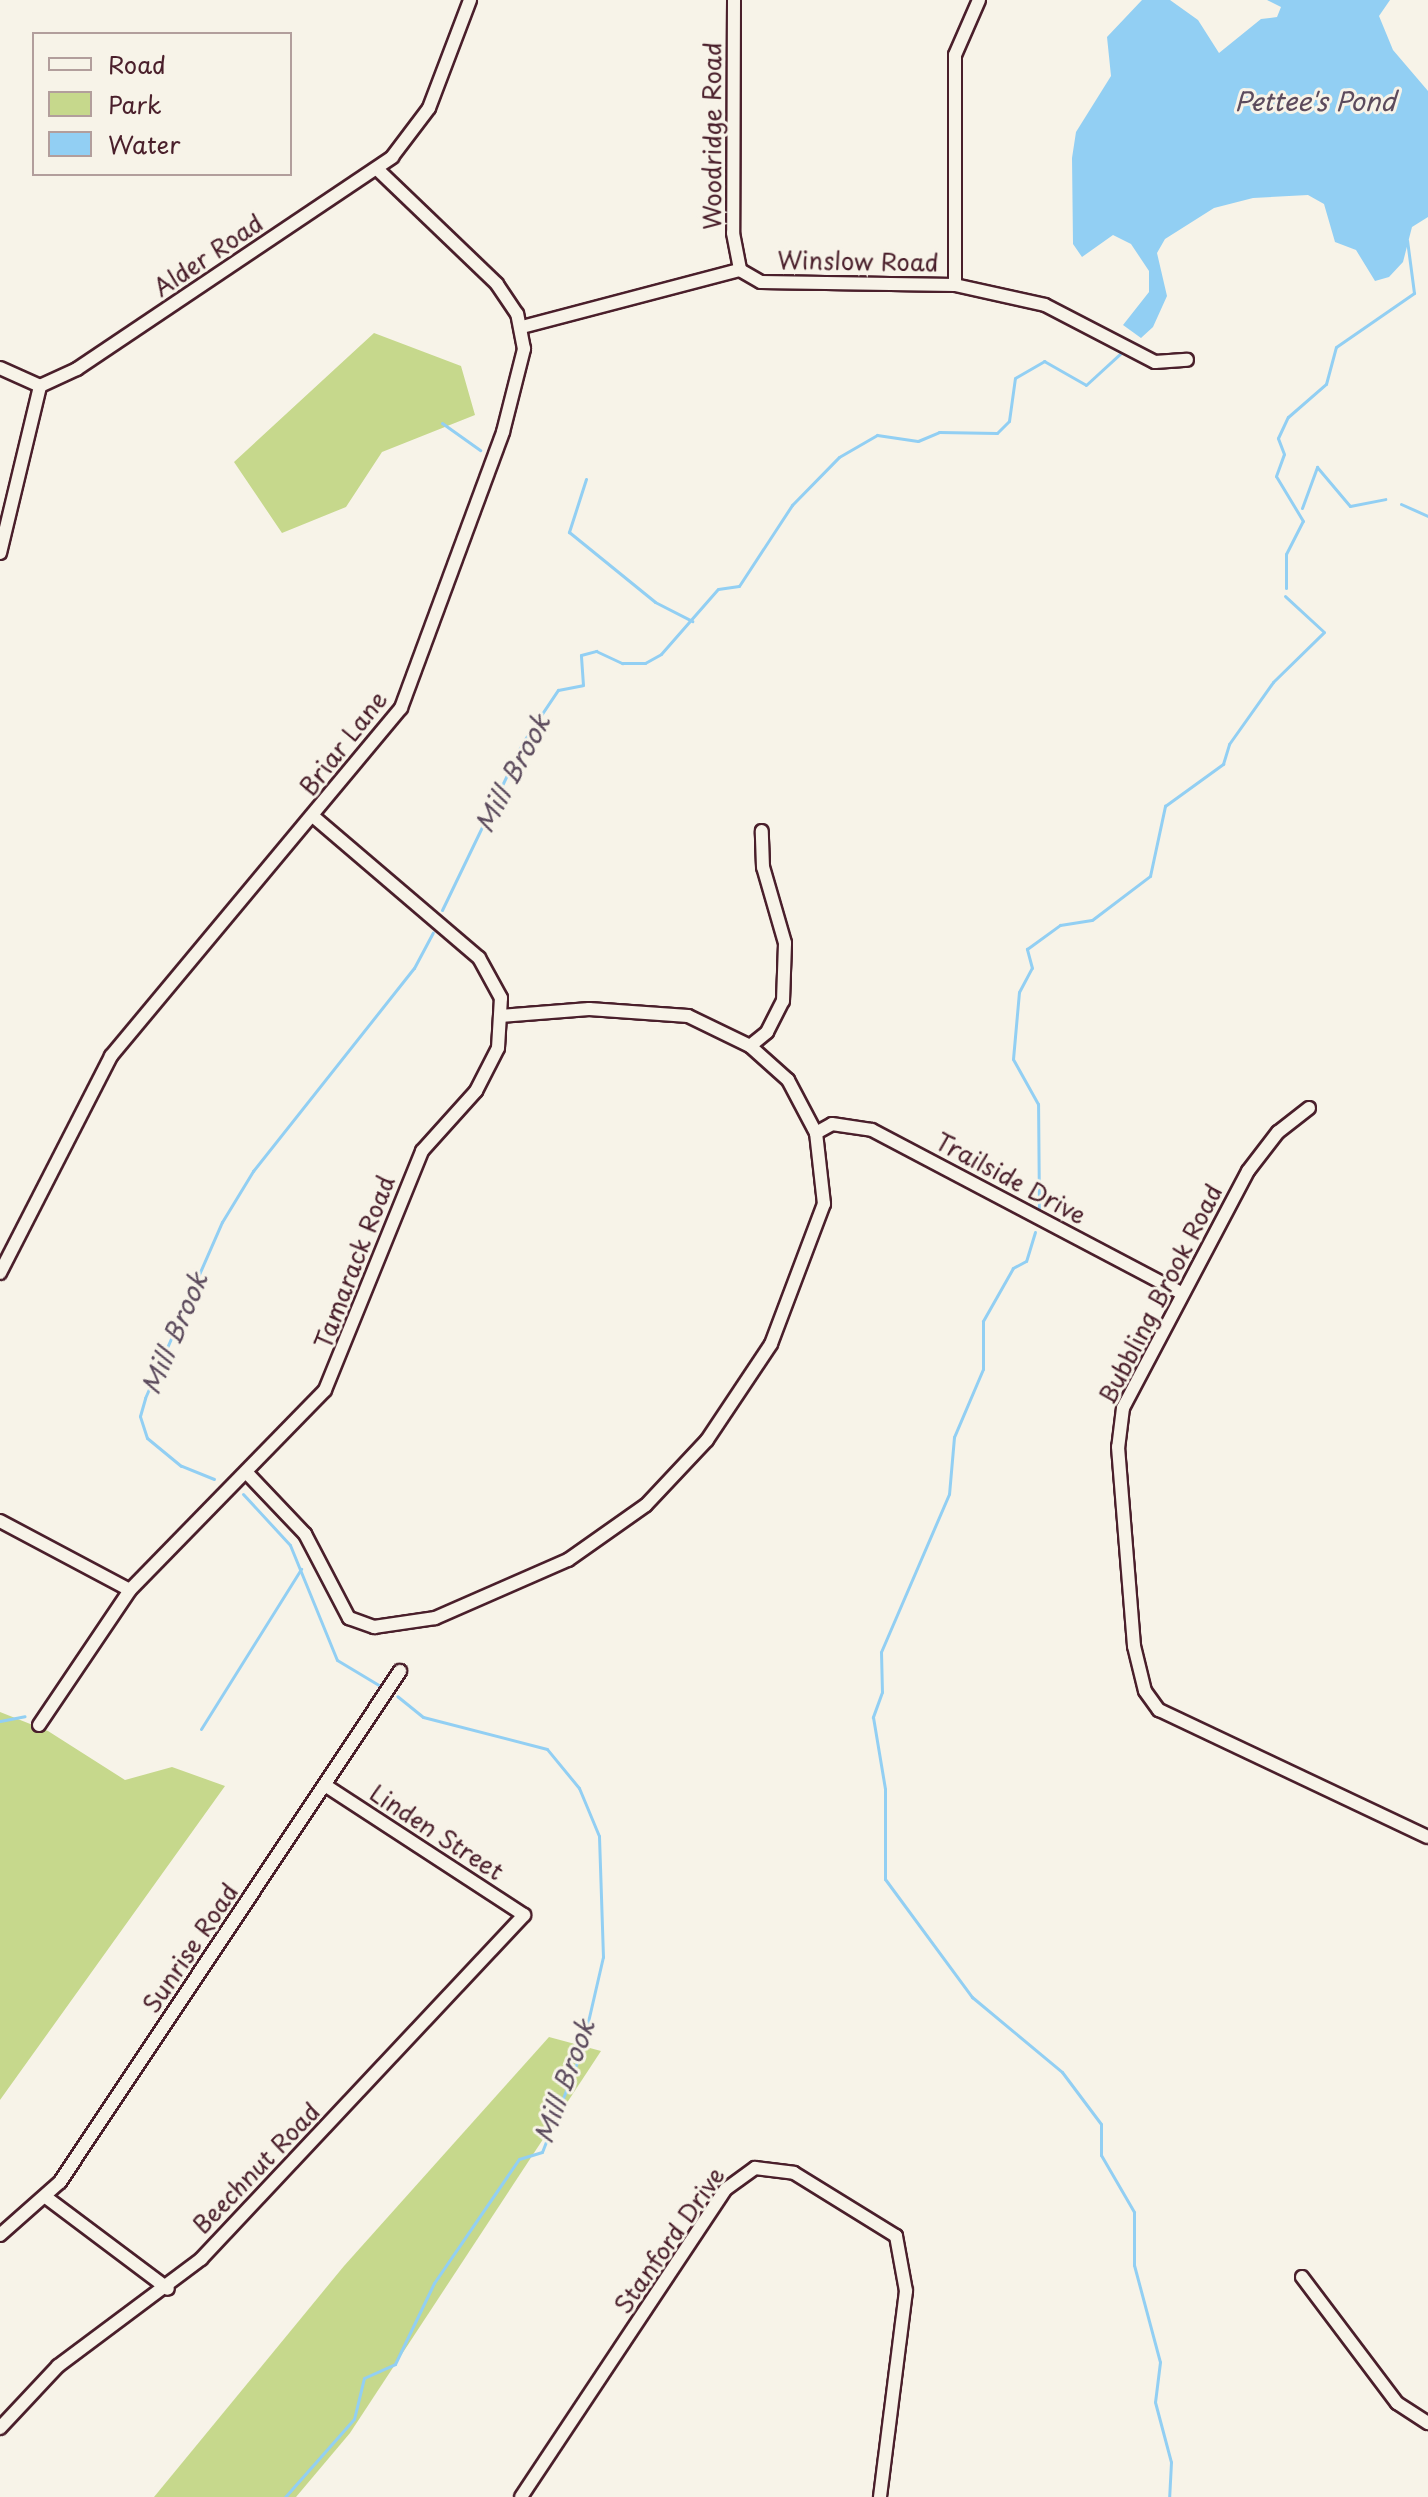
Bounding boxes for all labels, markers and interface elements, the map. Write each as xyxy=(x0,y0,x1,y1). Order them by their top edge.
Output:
legend xyxy=(32,32,292,176)
street label: Woodridge Road xyxy=(698,42,726,230)
text: Road xyxy=(108,46,166,82)
water label: Pettee's Pond xyxy=(1234,85,1396,117)
text: Park xyxy=(108,86,162,122)
text: Water xyxy=(108,126,180,162)
street label: Alder Road xyxy=(147,208,269,302)
street label: Winslow Road xyxy=(777,245,939,277)
street label: Briar Lane xyxy=(293,685,393,801)
water label: Mill Brook xyxy=(468,708,556,838)
street label: Trailside Drive xyxy=(930,1126,1092,1230)
street label: Tamarack Road xyxy=(308,1171,400,1353)
street label: Bubbling Brook Road xyxy=(1092,1179,1228,1409)
water label: Mill Brook xyxy=(134,1267,214,1399)
street label: Linden Street xyxy=(364,1778,510,1886)
street label: Sunrise Road xyxy=(136,1878,244,2018)
water label: Mill Brook xyxy=(527,2014,601,2148)
street label: Beechnut Road xyxy=(187,2097,325,2239)
street label: Stanford Drive xyxy=(608,2161,730,2319)

